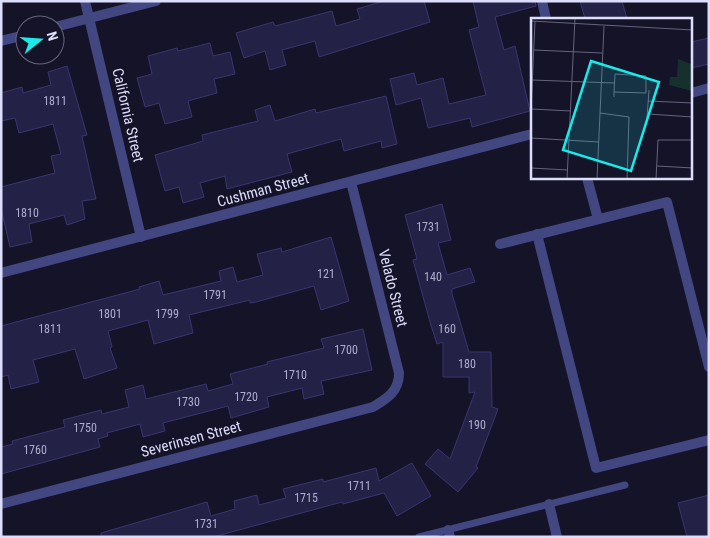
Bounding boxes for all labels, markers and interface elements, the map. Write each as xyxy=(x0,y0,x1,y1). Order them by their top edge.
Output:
north arrow xyxy=(15,15,65,65)
inset map xyxy=(531,18,692,179)
text: N xyxy=(44,30,61,43)
street label: California Street xyxy=(108,66,148,164)
house number: 1811 xyxy=(43,94,67,108)
street label: Cushman Street xyxy=(215,169,311,211)
house number: 1810 xyxy=(15,206,39,220)
house number: 1731 xyxy=(416,220,440,234)
street label: Velado Street xyxy=(375,247,411,329)
house number: 121 xyxy=(317,267,335,281)
house number: 140 xyxy=(424,270,442,284)
house number: 1791 xyxy=(203,288,227,302)
house number: 1801 xyxy=(98,307,122,321)
house number: 1799 xyxy=(155,307,179,321)
house number: 1811 xyxy=(38,322,62,336)
house number: 160 xyxy=(438,322,456,336)
house number: 1700 xyxy=(334,343,358,357)
house number: 180 xyxy=(458,357,476,371)
house number: 1710 xyxy=(283,368,307,382)
house number: 1720 xyxy=(234,390,258,404)
house number: 1730 xyxy=(176,395,200,409)
street label: Severinsen Street xyxy=(139,417,243,461)
house number: 190 xyxy=(468,418,486,432)
house number: 1750 xyxy=(73,421,97,435)
house number: 1760 xyxy=(23,443,47,457)
house number: 1711 xyxy=(347,479,371,493)
house number: 1715 xyxy=(294,491,318,505)
house number: 1731 xyxy=(194,517,218,531)

